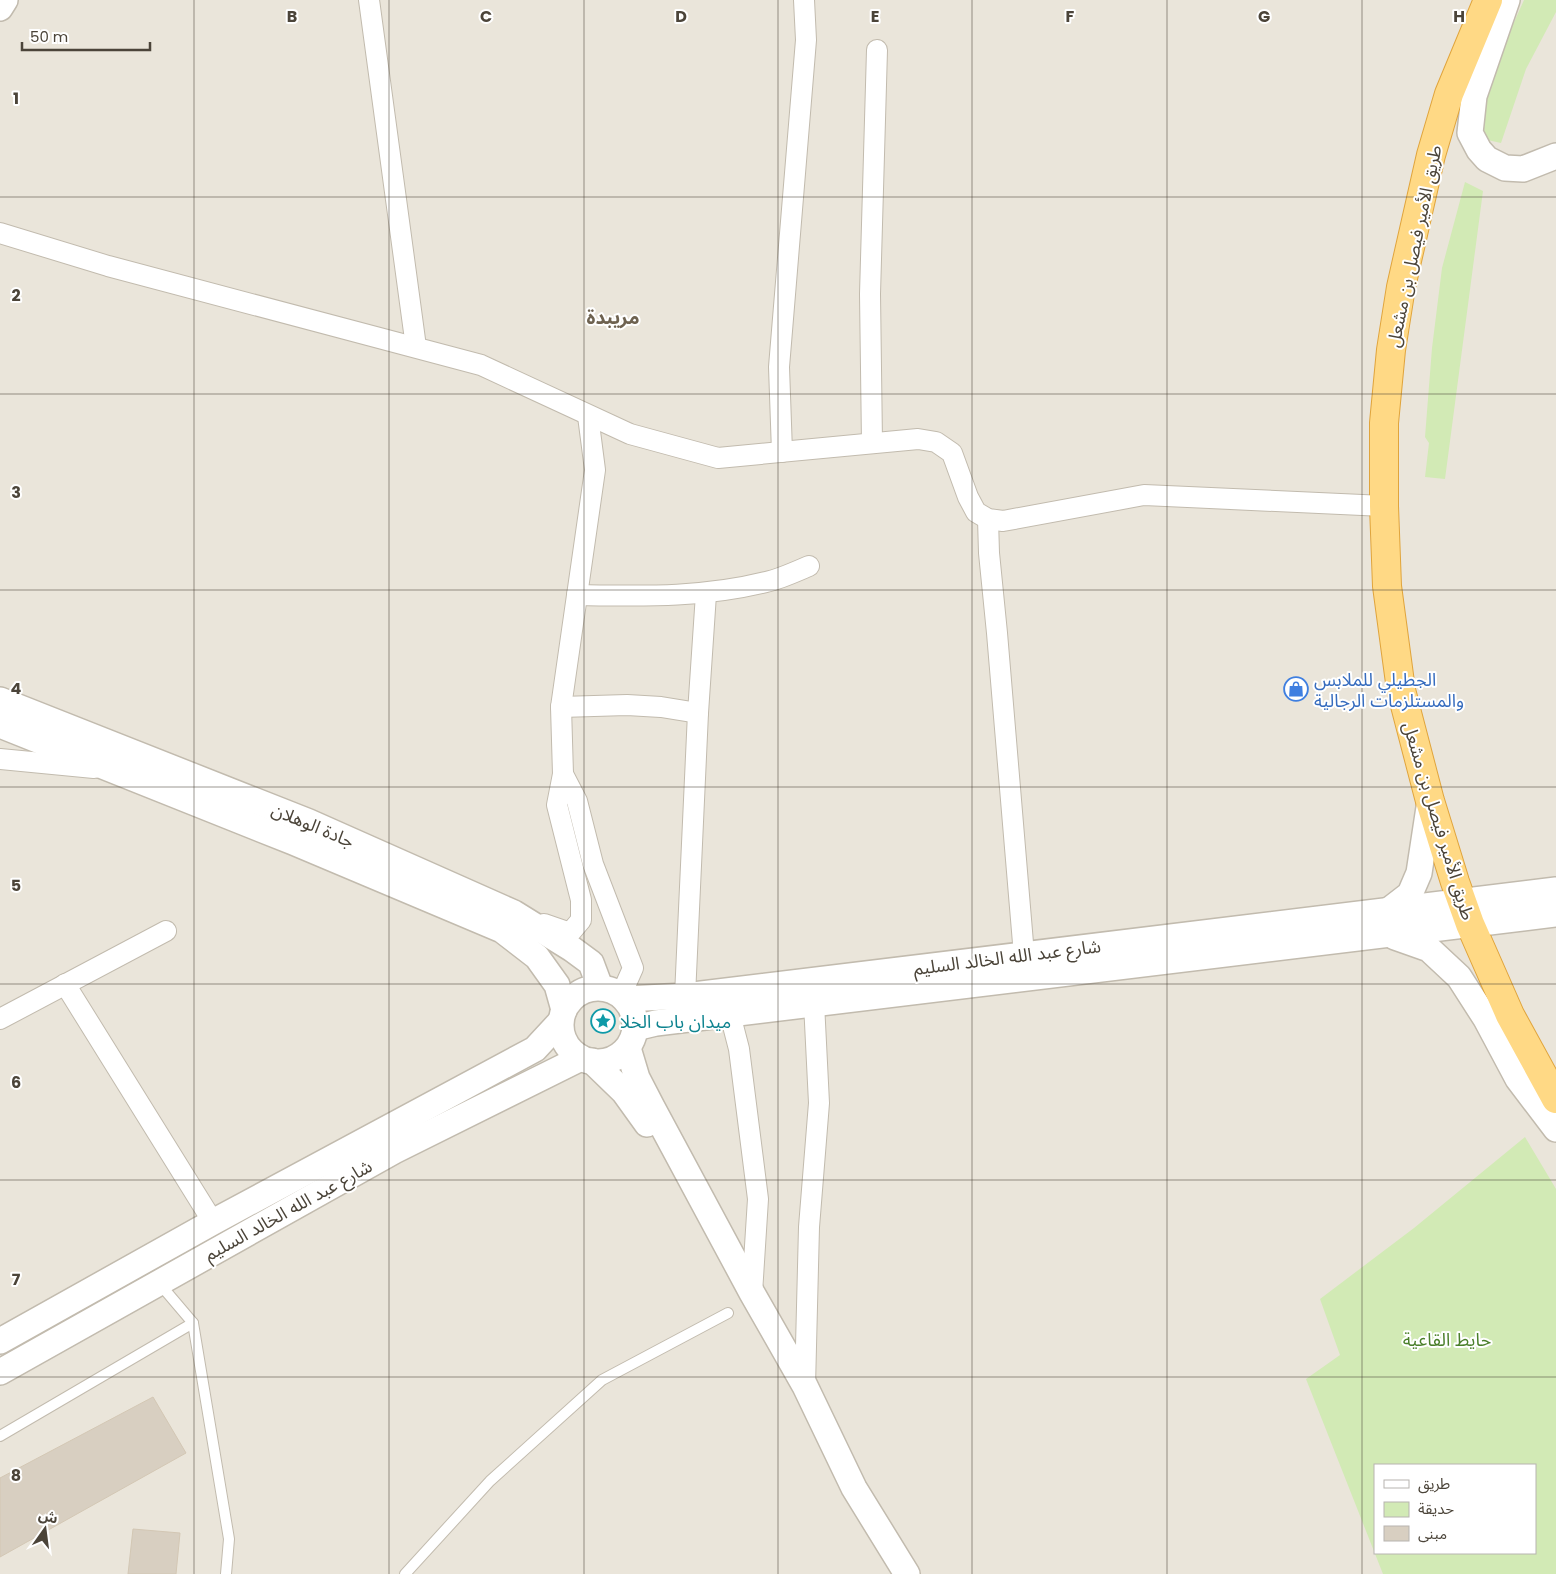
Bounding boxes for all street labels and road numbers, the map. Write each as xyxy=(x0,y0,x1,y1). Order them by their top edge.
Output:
street label: طريق الأمير فيصل بن مشعل xyxy=(1380,143,1448,349)
street label: طريق الأمير فيصل بن مشعل xyxy=(1397,719,1481,923)
street label: جادة الوهلان xyxy=(268,796,358,854)
street label: شارع عبد الله الخالد السليم xyxy=(912,933,1102,983)
street label: شارع عبد الله الخالد السليم xyxy=(199,1153,378,1268)

